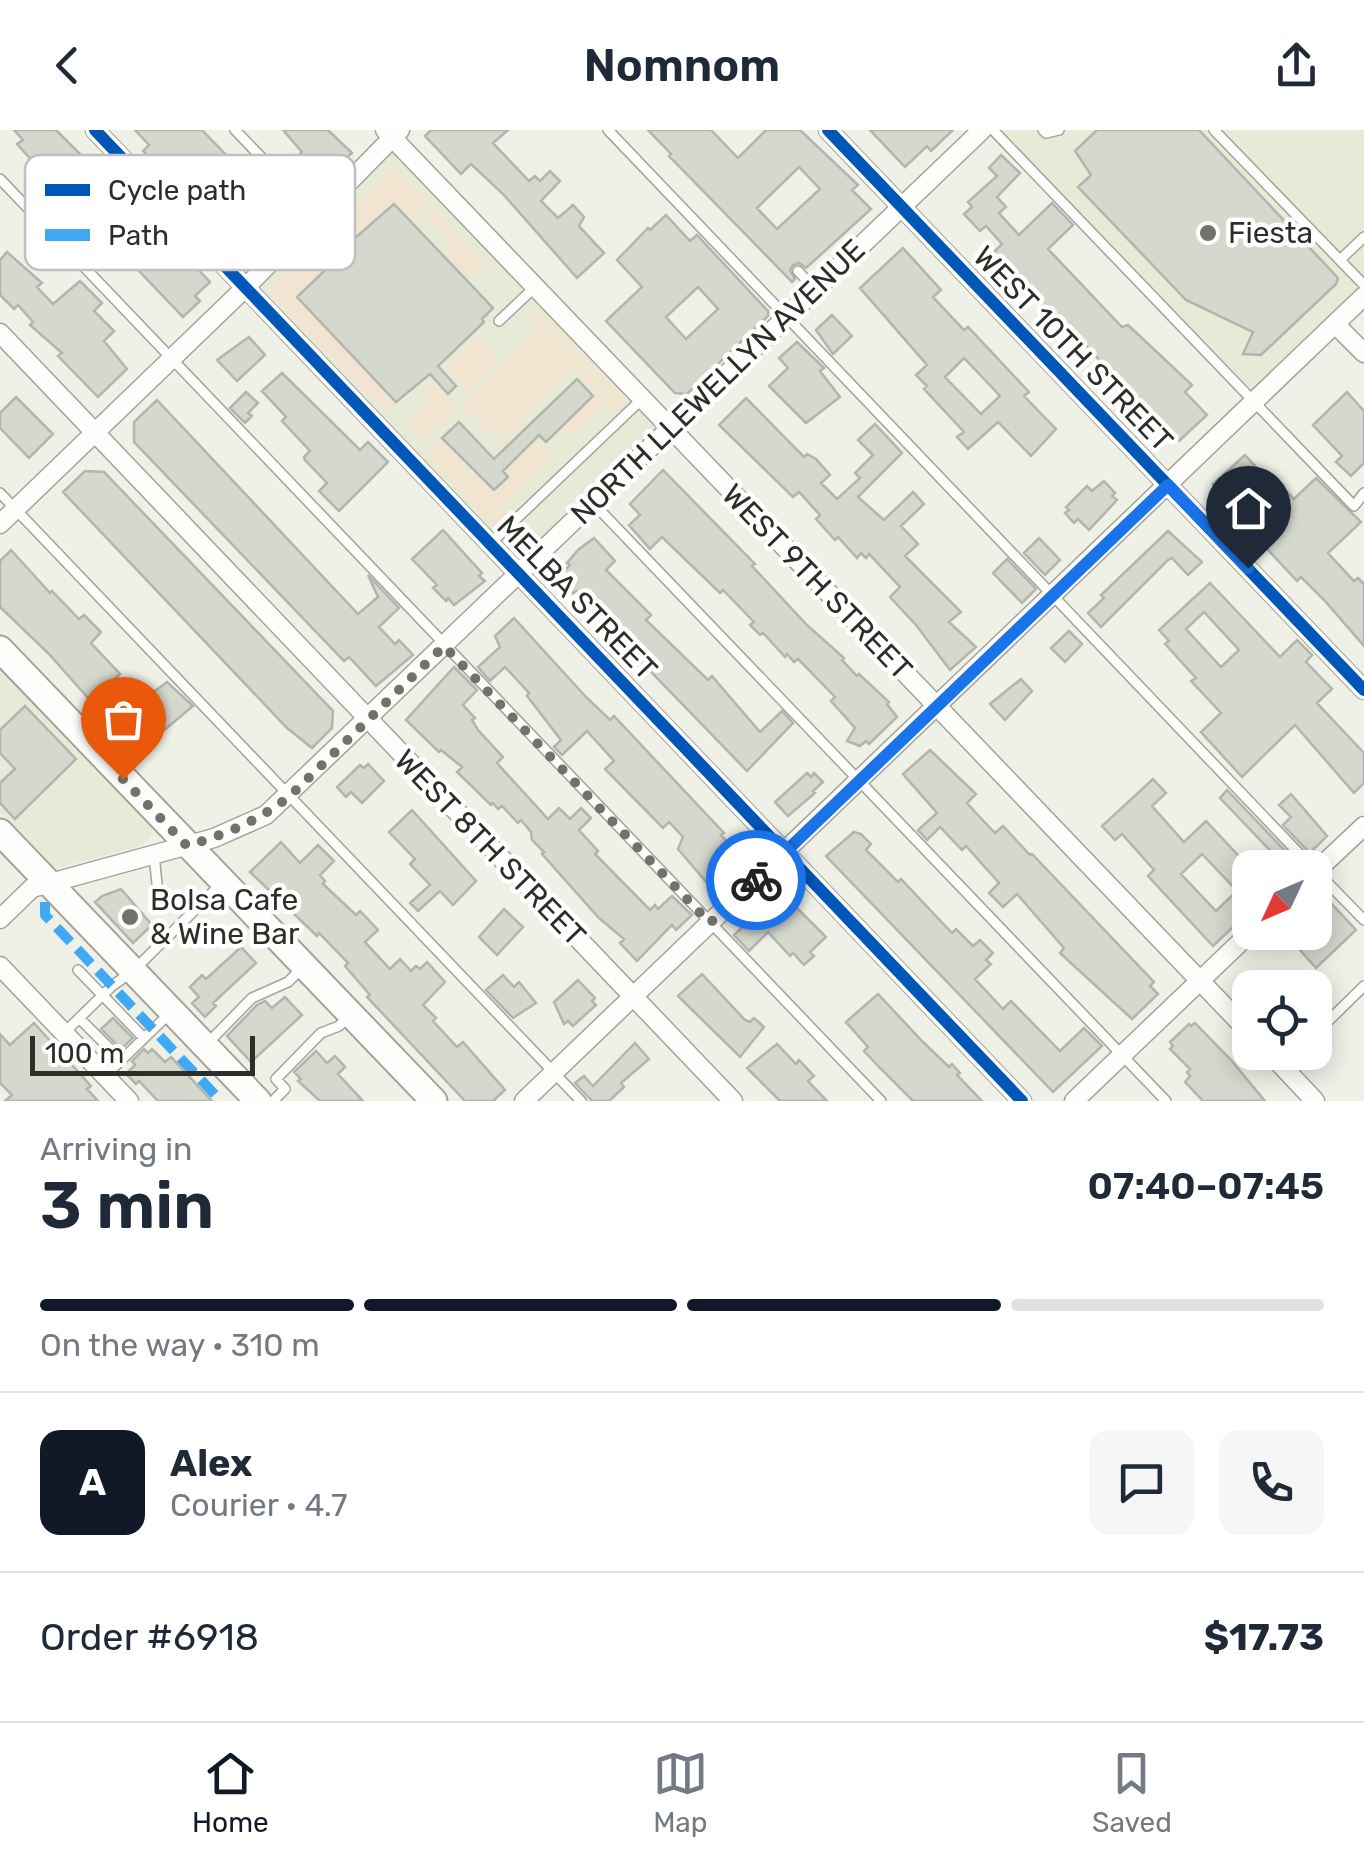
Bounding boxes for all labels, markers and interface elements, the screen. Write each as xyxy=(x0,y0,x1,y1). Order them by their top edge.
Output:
icon: back xyxy=(40,38,95,93)
icon: share xyxy=(1269,38,1324,93)
text: Nomnom xyxy=(584,39,780,92)
legend xyxy=(25,155,355,270)
text: Cycle path xyxy=(108,174,246,207)
place label: Fiesta xyxy=(1228,215,1313,251)
text: Path xyxy=(108,219,169,252)
marker: Fiesta xyxy=(1197,222,1219,244)
street label: NORTH LLEWELLYN AVENUE xyxy=(563,232,873,532)
street label: WEST 10TH STREET xyxy=(966,239,1180,459)
pin xyxy=(1206,466,1291,569)
street label: WEST 9TH STREET xyxy=(715,477,919,687)
icon: home xyxy=(1221,481,1276,536)
street label: MELBA STREET xyxy=(490,508,664,688)
pin xyxy=(81,677,166,780)
icon: bag xyxy=(96,692,151,747)
street label: WEST 8TH STREET xyxy=(387,742,593,954)
courier xyxy=(706,830,806,930)
north arrow xyxy=(1232,850,1332,950)
map controls xyxy=(1232,850,1332,1070)
icon: bike xyxy=(729,853,784,908)
place label: Bolsa Cafe & Wine Bar xyxy=(150,882,300,952)
marker: Bolsa Cafe & Wine Bar xyxy=(119,906,141,928)
button: locate xyxy=(1232,970,1332,1070)
scale bar xyxy=(30,1031,255,1076)
text: 100 m xyxy=(45,1037,124,1070)
text: Arriving in xyxy=(40,1130,192,1168)
text: 07:40–07:45 xyxy=(1088,1163,1324,1209)
text: 3 min xyxy=(40,1167,214,1244)
text: On the way · 310 m xyxy=(40,1326,320,1364)
button: chat xyxy=(1089,1430,1194,1535)
button: phone xyxy=(1219,1430,1324,1535)
text: Alex xyxy=(170,1440,252,1486)
text: A xyxy=(79,1459,106,1505)
text: Courier · 4.7 xyxy=(170,1486,347,1524)
text: Order #6918 xyxy=(40,1614,259,1660)
text: $17.73 xyxy=(1204,1614,1324,1660)
tab: Home xyxy=(192,1746,269,1839)
tab: Map xyxy=(653,1746,708,1839)
tab: Saved xyxy=(1092,1746,1172,1839)

